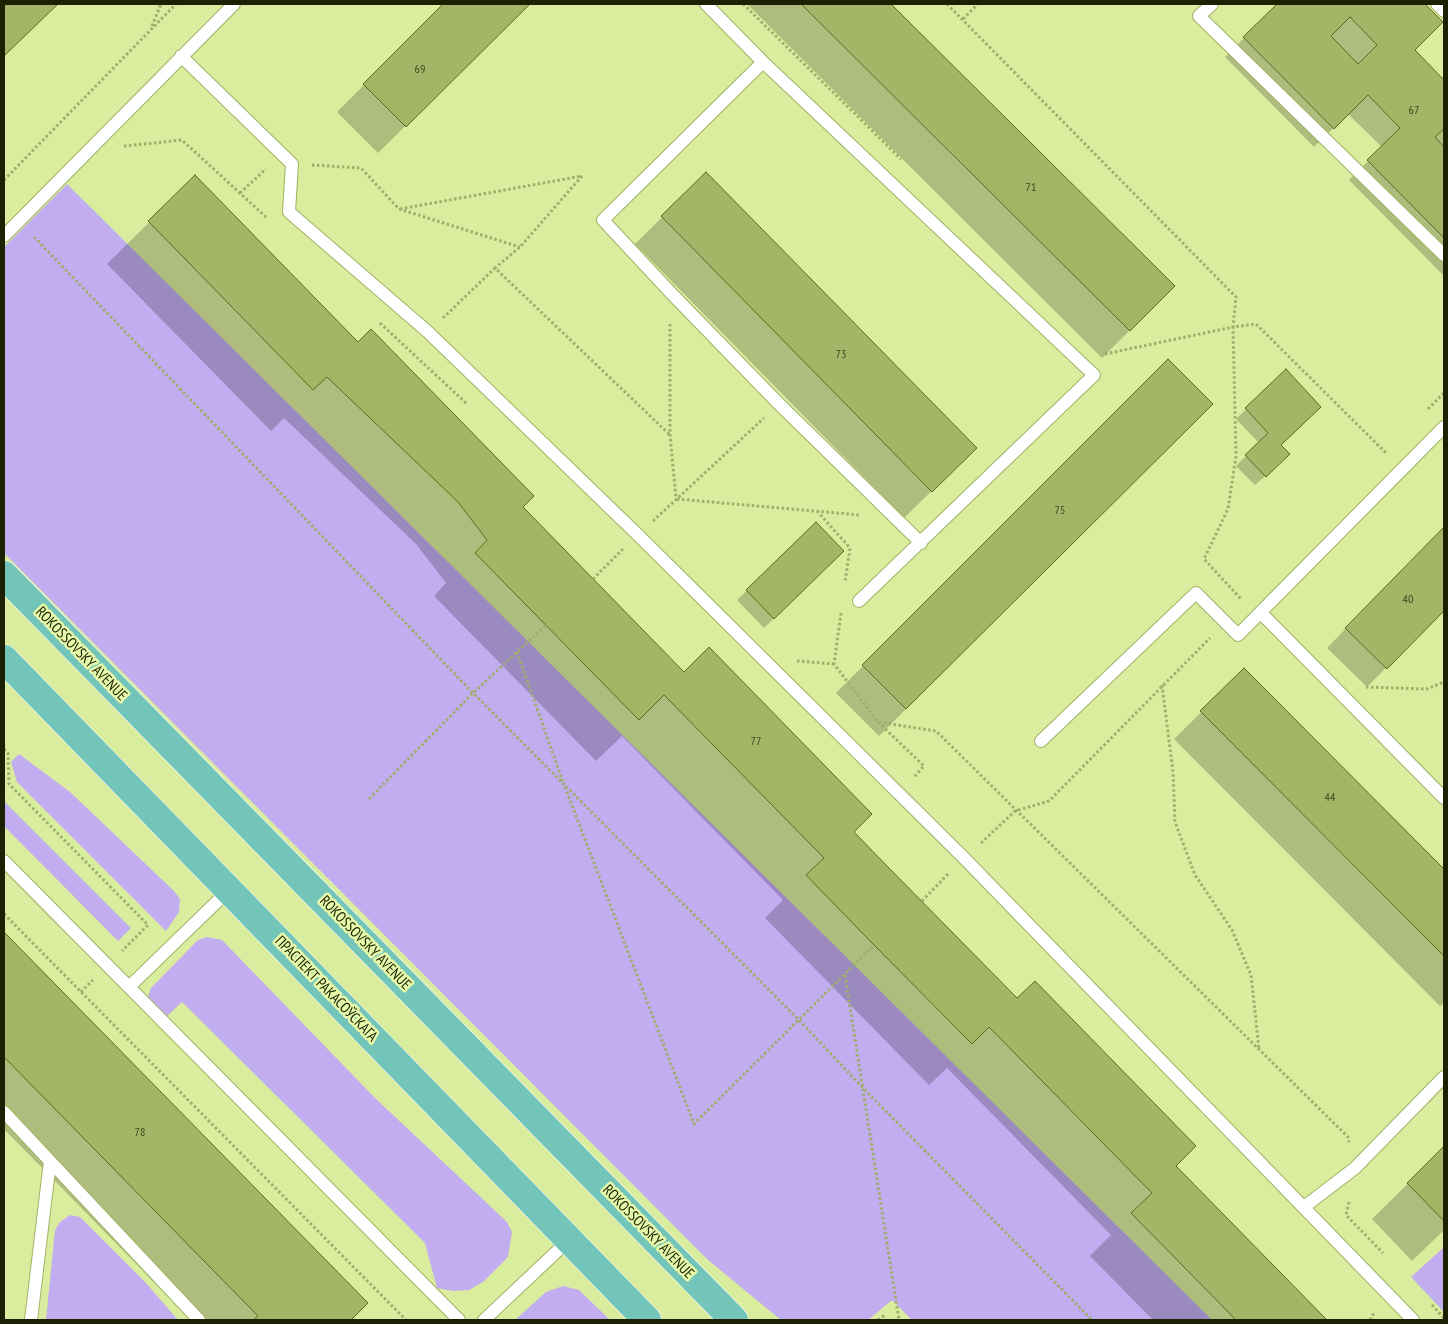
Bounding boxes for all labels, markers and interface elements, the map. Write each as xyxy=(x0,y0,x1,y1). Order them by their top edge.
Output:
house number: 69 xyxy=(415,63,425,77)
house number: 67 xyxy=(1409,104,1419,118)
house number: 71 xyxy=(1026,181,1036,195)
house number: 73 xyxy=(836,348,846,362)
house number: 75 xyxy=(1055,504,1065,518)
house number: 40 xyxy=(1403,593,1413,607)
street label: ROKOSSOVSKY AVENUE xyxy=(32,603,130,705)
house number: 77 xyxy=(751,735,761,749)
house number: 44 xyxy=(1325,791,1335,805)
street label: ROKOSSOVSKY AVENUE xyxy=(316,892,414,994)
street label: ПРАСПЕКТ РАКАСОЎСКАГА xyxy=(271,932,381,1046)
house number: 78 xyxy=(135,1126,145,1140)
street label: ROKOSSOVSKY AVENUE xyxy=(599,1181,697,1283)

